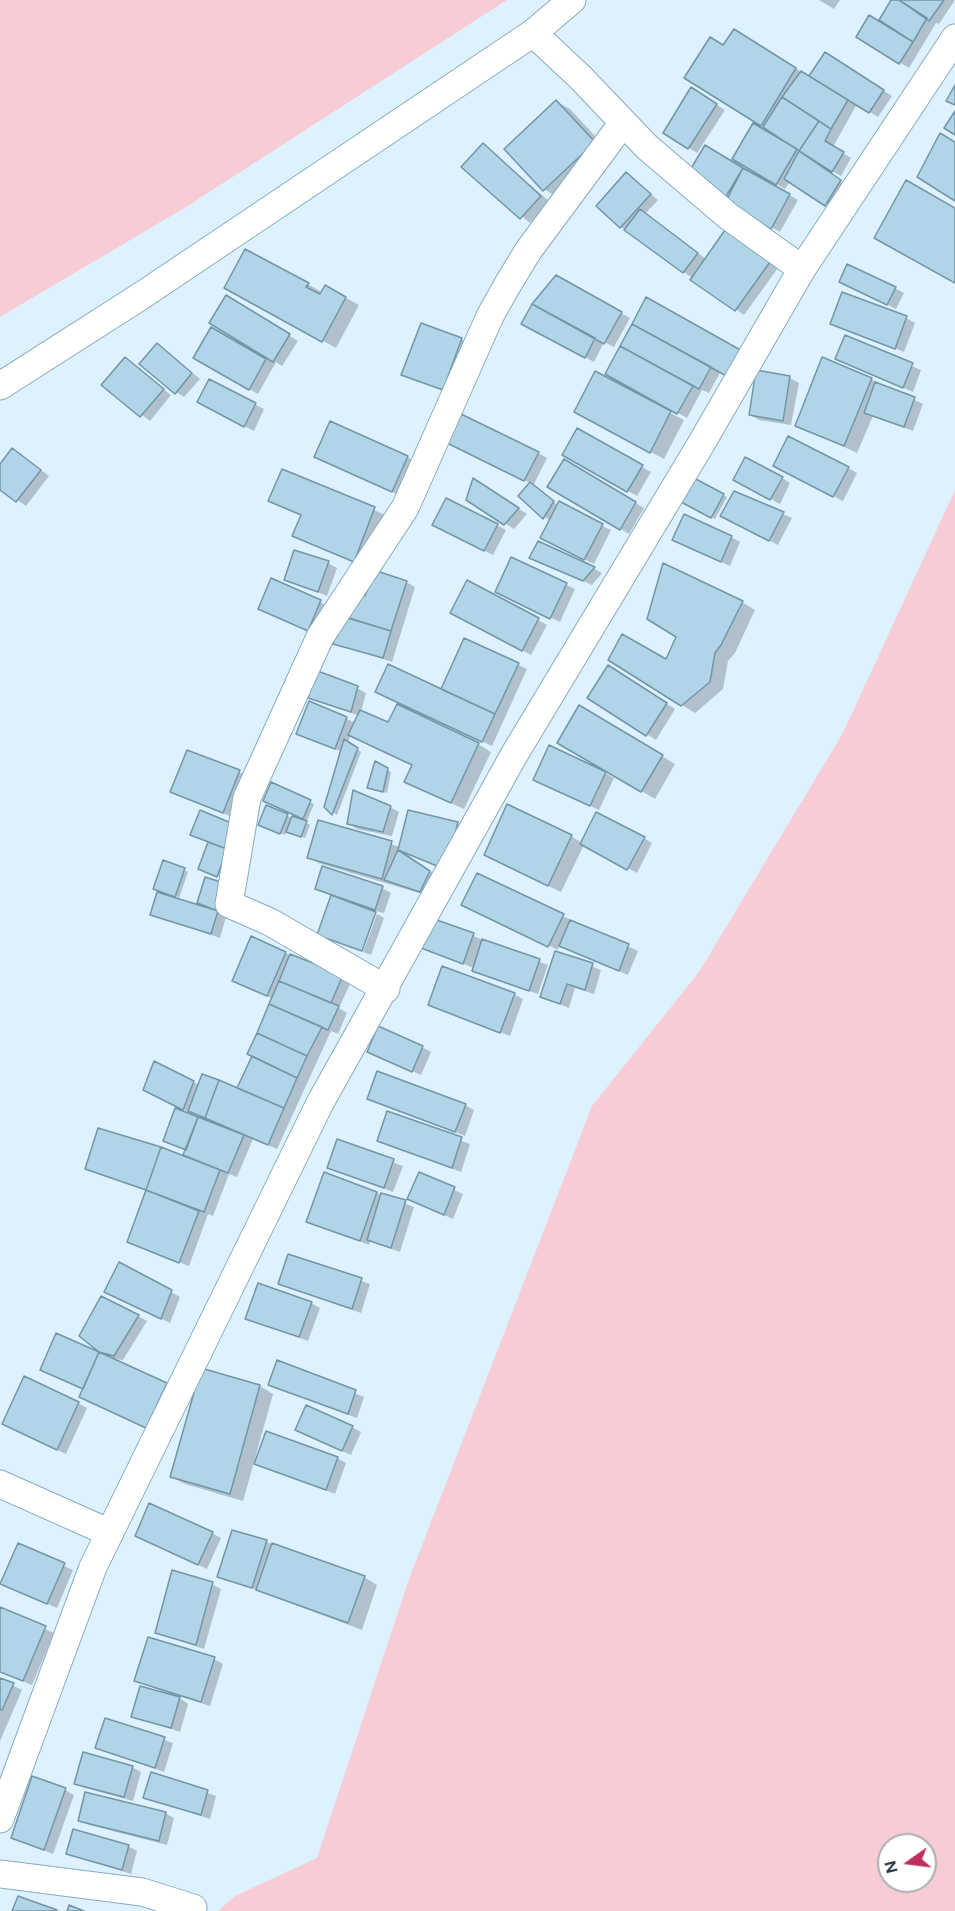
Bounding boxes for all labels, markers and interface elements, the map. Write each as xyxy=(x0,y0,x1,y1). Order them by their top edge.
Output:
north arrow xyxy=(877,1833,937,1893)
text: N xyxy=(880,1859,902,1875)

